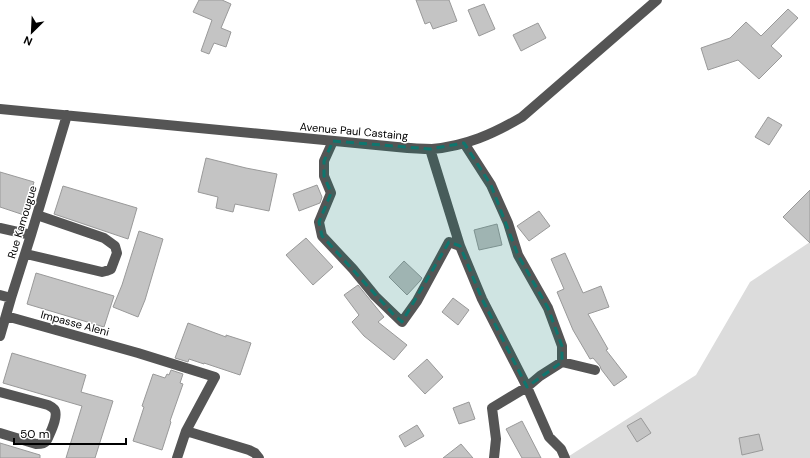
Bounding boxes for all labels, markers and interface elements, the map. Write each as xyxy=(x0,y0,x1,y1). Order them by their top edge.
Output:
north arrow xyxy=(12,12,52,52)
text: N xyxy=(21,33,34,49)
street label: Avenue Paul Castaing xyxy=(299,119,409,143)
street label: Rue Kamougue xyxy=(4,184,40,260)
street label: Impasse Aleni xyxy=(39,307,111,339)
scale bar xyxy=(14,420,126,446)
text: 50 m xyxy=(20,426,49,442)

